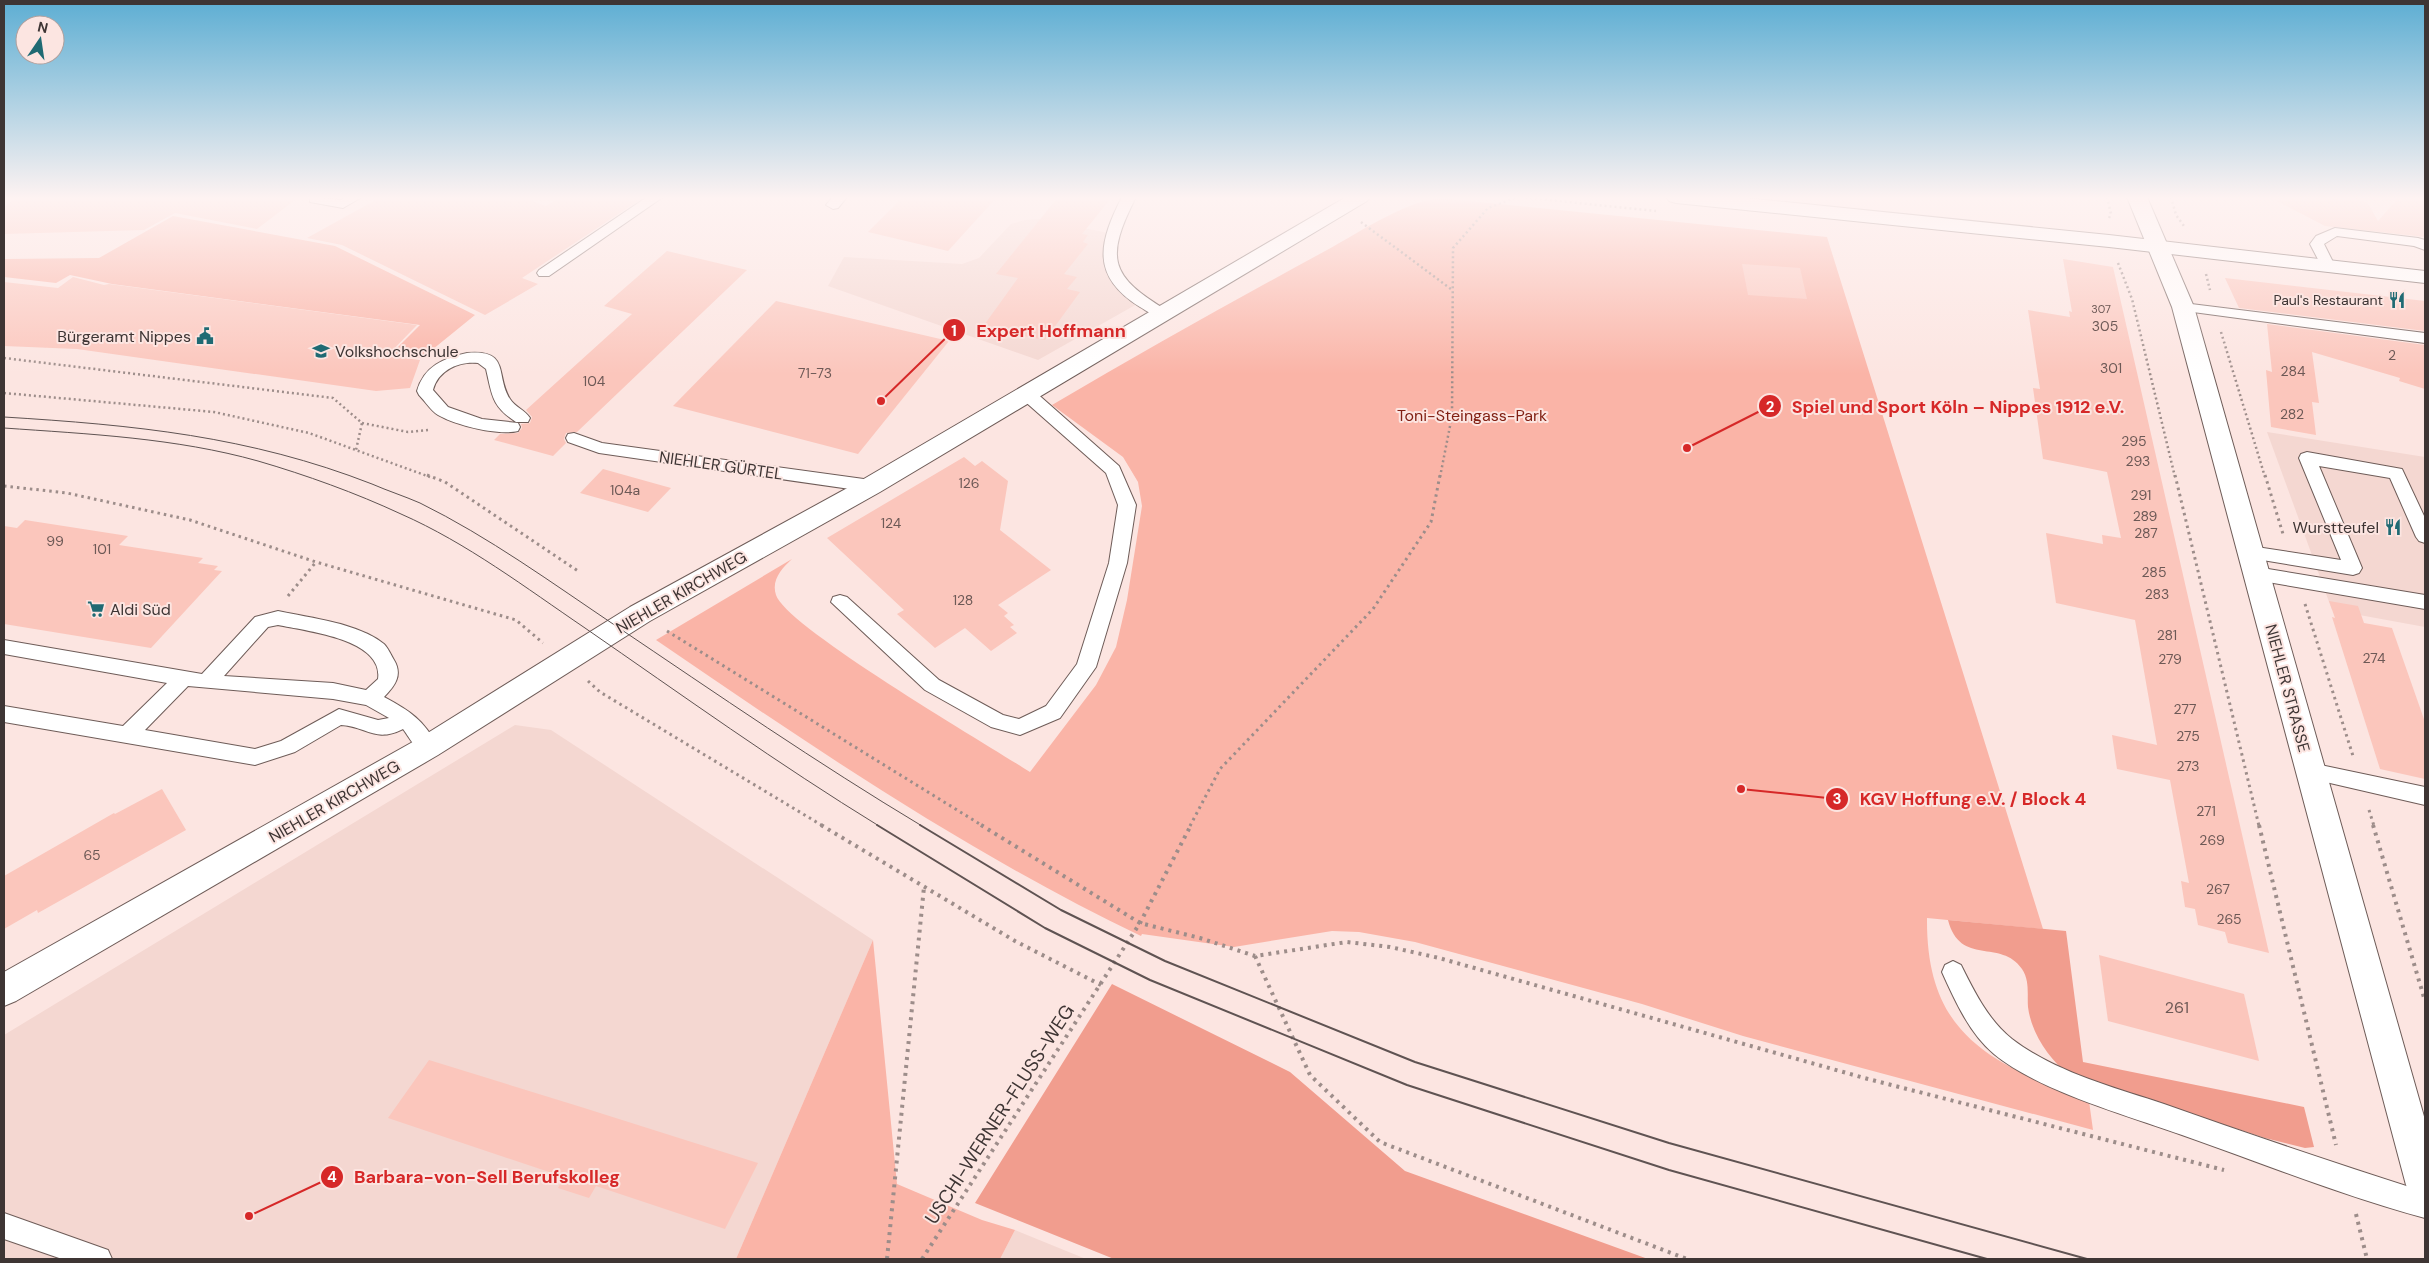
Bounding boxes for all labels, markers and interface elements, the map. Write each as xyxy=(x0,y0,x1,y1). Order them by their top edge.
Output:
north arrow xyxy=(15,15,65,65)
text: N xyxy=(36,17,50,37)
restaurant icon: Paul's Restaurant xyxy=(2387,290,2407,310)
place label: Paul's Restaurant xyxy=(2273,291,2383,309)
house number: 307 xyxy=(2091,302,2111,316)
callout: Expert Hoffmann xyxy=(941,314,1136,347)
house number: 305 xyxy=(2092,317,2118,335)
text: Expert Hoffmann xyxy=(976,319,1126,343)
text: 1 xyxy=(951,321,957,341)
place label: Bürgeramt Nippes xyxy=(57,326,191,347)
public building icon: Bürgeramt Nippes xyxy=(195,326,215,346)
school or university icon: Volkshochschule xyxy=(311,341,331,361)
place label: Volkshochschule xyxy=(335,341,459,362)
house number: 2 xyxy=(2388,346,2396,364)
house number: 301 xyxy=(2100,359,2122,377)
house number: 284 xyxy=(2281,362,2306,380)
house number: 71-73 xyxy=(798,364,832,382)
house number: 104 xyxy=(583,372,606,390)
callout: Spiel und Sport Köln – Nippes 1912 e.V. xyxy=(1757,390,2135,423)
text: Spiel und Sport Köln – Nippes 1912 e.V. xyxy=(1792,395,2124,419)
text: 2 xyxy=(1766,397,1775,417)
park label: Toni-Steingass-Park xyxy=(1397,405,1547,426)
house number: 282 xyxy=(2280,405,2304,423)
house number: 295 xyxy=(2121,432,2147,450)
street label: NIEHLER GÜRTEL xyxy=(658,446,784,485)
house number: 293 xyxy=(2126,452,2150,470)
house number: 126 xyxy=(958,474,980,492)
house number: 104a xyxy=(610,481,640,499)
house number: 291 xyxy=(2131,486,2151,504)
house number: 289 xyxy=(2133,507,2158,525)
house number: 124 xyxy=(881,514,902,532)
place label: Wurstteufel xyxy=(2293,517,2379,538)
restaurant icon: Wurstteufel xyxy=(2383,517,2403,537)
house number: 287 xyxy=(2134,524,2158,542)
house number: 99 xyxy=(46,532,64,550)
house number: 101 xyxy=(93,540,111,558)
street label: NIEHLER KIRCHWEG xyxy=(612,546,750,638)
house number: 285 xyxy=(2142,563,2166,581)
house number: 283 xyxy=(2145,585,2169,603)
house number: 128 xyxy=(953,591,973,609)
supermarket icon: Aldi Süd xyxy=(86,599,106,619)
place label: Aldi Süd xyxy=(110,599,171,620)
street label: NIEHLER STRASSE xyxy=(2260,622,2315,754)
house number: 281 xyxy=(2157,626,2177,644)
house number: 274 xyxy=(2363,649,2386,667)
house number: 279 xyxy=(2158,650,2182,668)
house number: 277 xyxy=(2174,700,2196,718)
house number: 275 xyxy=(2176,727,2200,745)
street label: NIEHLER KIRCHWEG xyxy=(265,755,403,847)
house number: 273 xyxy=(2176,757,2200,775)
callout: KGV Hoffung e.V. / Block 4 xyxy=(1824,782,2096,815)
text: KGV Hoffung e.V. / Block 4 xyxy=(1860,787,2087,811)
text: 3 xyxy=(1832,789,1842,809)
house number: 271 xyxy=(2196,802,2216,820)
house number: 269 xyxy=(2199,831,2225,849)
house number: 65 xyxy=(83,846,101,864)
house number: 267 xyxy=(2206,880,2230,898)
house number: 265 xyxy=(2216,910,2242,928)
house number: 261 xyxy=(2165,997,2189,1018)
street label: USCHI-WERNER-FLUSS-WEG xyxy=(919,1000,1080,1229)
callout: Barbara-von-Sell Berufskolleg xyxy=(319,1160,630,1193)
text: Barbara-von-Sell Berufskolleg xyxy=(354,1165,620,1189)
text: 4 xyxy=(327,1167,337,1187)

